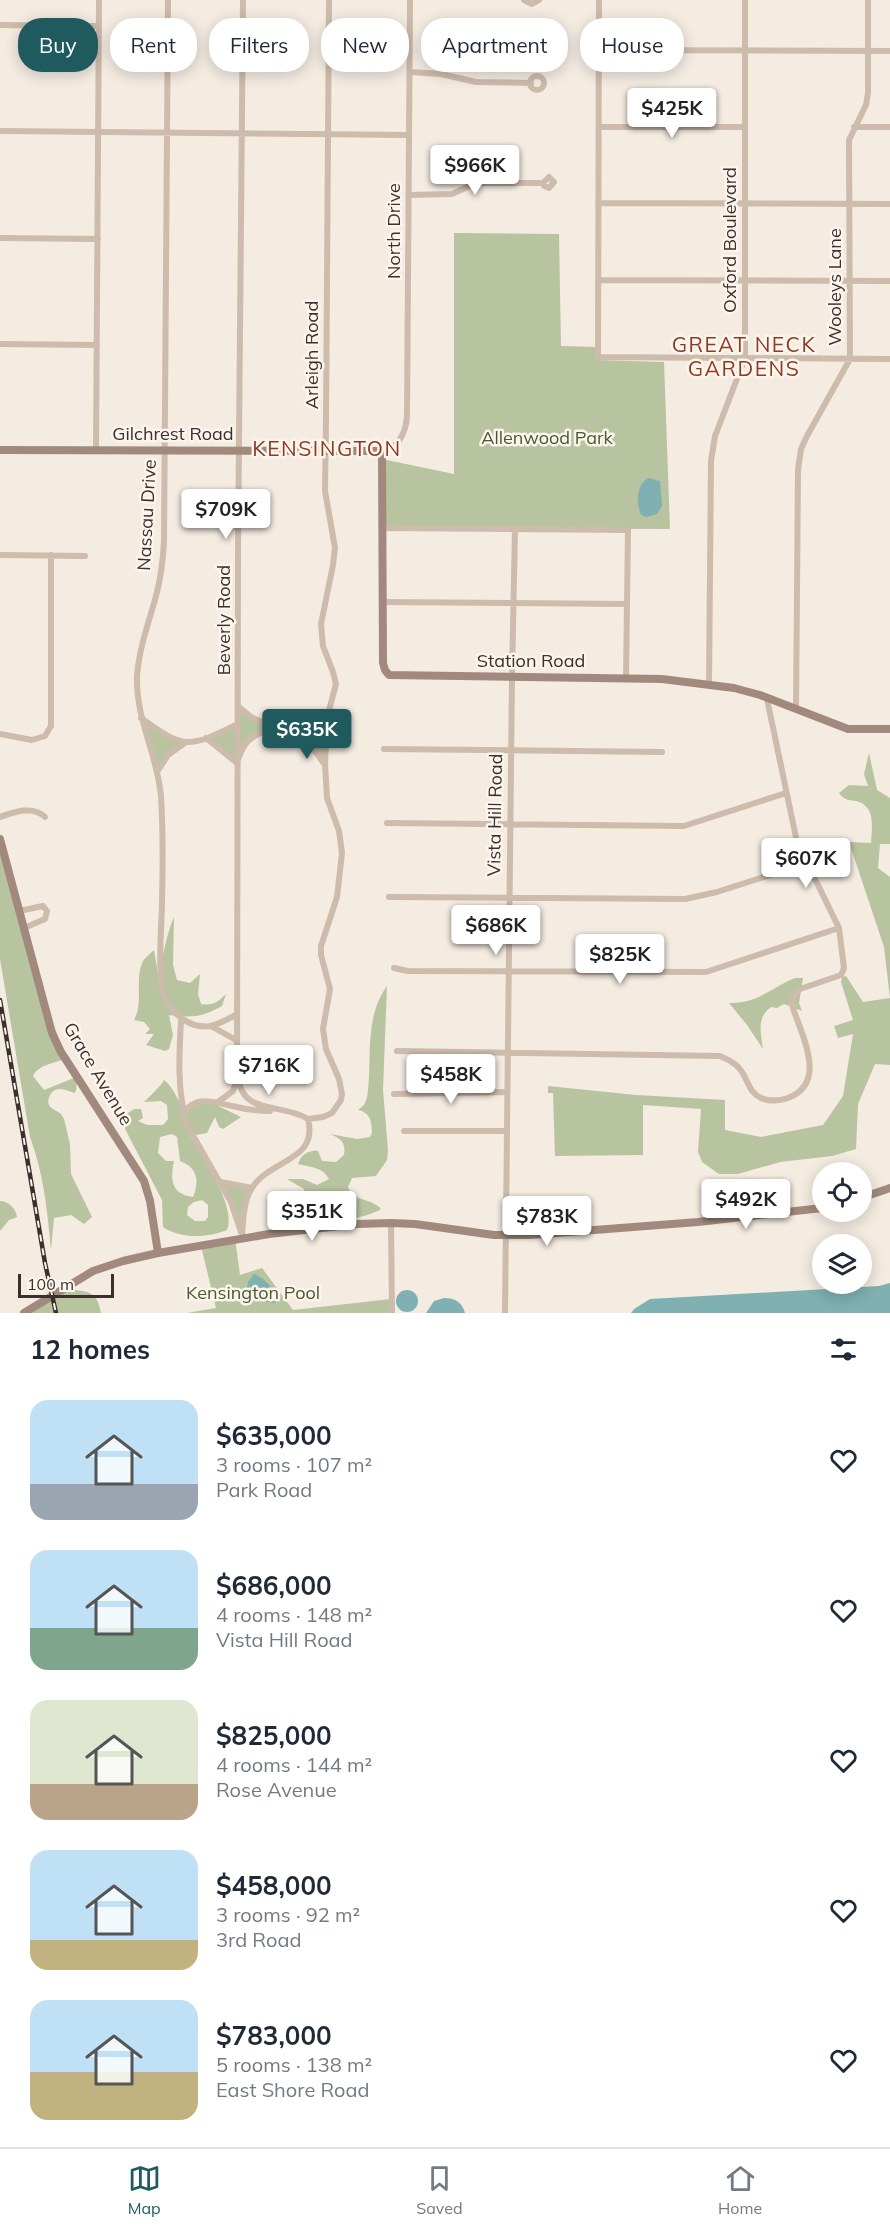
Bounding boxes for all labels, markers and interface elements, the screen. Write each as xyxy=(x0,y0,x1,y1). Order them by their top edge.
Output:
chip: Buy xyxy=(18,18,98,72)
chip: Rent xyxy=(110,18,197,72)
chip: Filters xyxy=(209,18,309,72)
chip: New xyxy=(321,18,409,72)
chip: Apartment xyxy=(421,18,568,72)
chip: House xyxy=(580,18,684,72)
pin: $425K xyxy=(630,88,714,139)
text: $425K xyxy=(641,95,703,120)
pin: $966K xyxy=(433,145,517,196)
text: $966K xyxy=(444,152,506,177)
street label: Oxford Boulevard xyxy=(718,167,741,313)
street label: North Drive xyxy=(382,183,405,279)
street label: Wooleys Lane xyxy=(823,228,846,346)
street label: Arleigh Road xyxy=(300,301,323,409)
district label: GREAT NECK GARDENS xyxy=(672,331,816,381)
street label: Gilchrest Road xyxy=(112,422,234,445)
park label: Allenwood Park xyxy=(481,426,613,449)
district label: KENSINGTON xyxy=(252,435,402,461)
street label: Nassau Drive xyxy=(132,459,161,571)
pin: $709K xyxy=(184,489,268,540)
text: $709K xyxy=(195,496,257,521)
street label: Beverly Road xyxy=(212,565,235,675)
street label: Station Road xyxy=(477,649,585,672)
pin: $635K xyxy=(265,709,349,760)
text: $635K xyxy=(276,716,338,741)
street label: Vista Hill Road xyxy=(482,753,507,877)
pin: $607K xyxy=(764,838,848,889)
text: $607K xyxy=(775,845,837,870)
pin: $686K xyxy=(454,905,538,956)
text: $686K xyxy=(465,912,527,937)
pin: $825K xyxy=(578,934,662,985)
text: $825K xyxy=(589,941,651,966)
street label: Grace Avenue xyxy=(59,1018,138,1130)
pin: $716K xyxy=(227,1045,311,1096)
text: $716K xyxy=(238,1052,300,1077)
pin: $458K xyxy=(409,1054,493,1105)
text: $458K xyxy=(420,1061,482,1086)
map controls xyxy=(812,1162,872,1294)
button: locate xyxy=(812,1162,872,1222)
pin: $492K xyxy=(704,1179,788,1230)
text: $492K xyxy=(715,1186,777,1211)
pin: $351K xyxy=(270,1191,354,1242)
pin: $783K xyxy=(505,1196,589,1247)
text: $351K xyxy=(281,1198,343,1223)
text: $783K xyxy=(516,1203,578,1228)
button: layers xyxy=(812,1234,872,1294)
scale bar xyxy=(18,1271,114,1298)
text: 100 m xyxy=(27,1274,74,1294)
park label: Kensington Pool xyxy=(186,1281,320,1304)
text: 12 homes xyxy=(30,1333,150,1366)
icon: filters xyxy=(827,1333,860,1366)
text: $635,000 xyxy=(216,1419,332,1452)
icon: home xyxy=(78,1424,150,1496)
icon: heart xyxy=(827,1444,860,1477)
text: 3 rooms · 107 m² xyxy=(216,1452,372,1477)
text: Park Road xyxy=(216,1477,312,1502)
text: $686,000 xyxy=(216,1569,332,1602)
icon: home xyxy=(78,1574,150,1646)
icon: heart xyxy=(827,1594,860,1627)
text: 4 rooms · 148 m² xyxy=(216,1602,372,1627)
text: Vista Hill Road xyxy=(216,1627,353,1652)
text: $825,000 xyxy=(216,1719,332,1752)
icon: home xyxy=(78,1724,150,1796)
icon: heart xyxy=(827,1744,860,1777)
text: 4 rooms · 144 m² xyxy=(216,1752,372,1777)
text: Rose Avenue xyxy=(216,1777,337,1802)
text: $458,000 xyxy=(216,1869,332,1902)
icon: home xyxy=(78,1874,150,1946)
icon: heart xyxy=(827,1894,860,1927)
text: 3 rooms · 92 m² xyxy=(216,1902,360,1927)
text: 3rd Road xyxy=(216,1927,301,1952)
text: $783,000 xyxy=(216,2019,332,2052)
icon: home xyxy=(78,2024,150,2096)
icon: heart xyxy=(827,2044,860,2077)
text: 5 rooms · 138 m² xyxy=(216,2052,372,2077)
text: East Shore Road xyxy=(216,2077,370,2102)
tab: Map xyxy=(128,2162,161,2218)
tab: Saved xyxy=(416,2162,462,2218)
tab: Home xyxy=(718,2162,762,2218)

